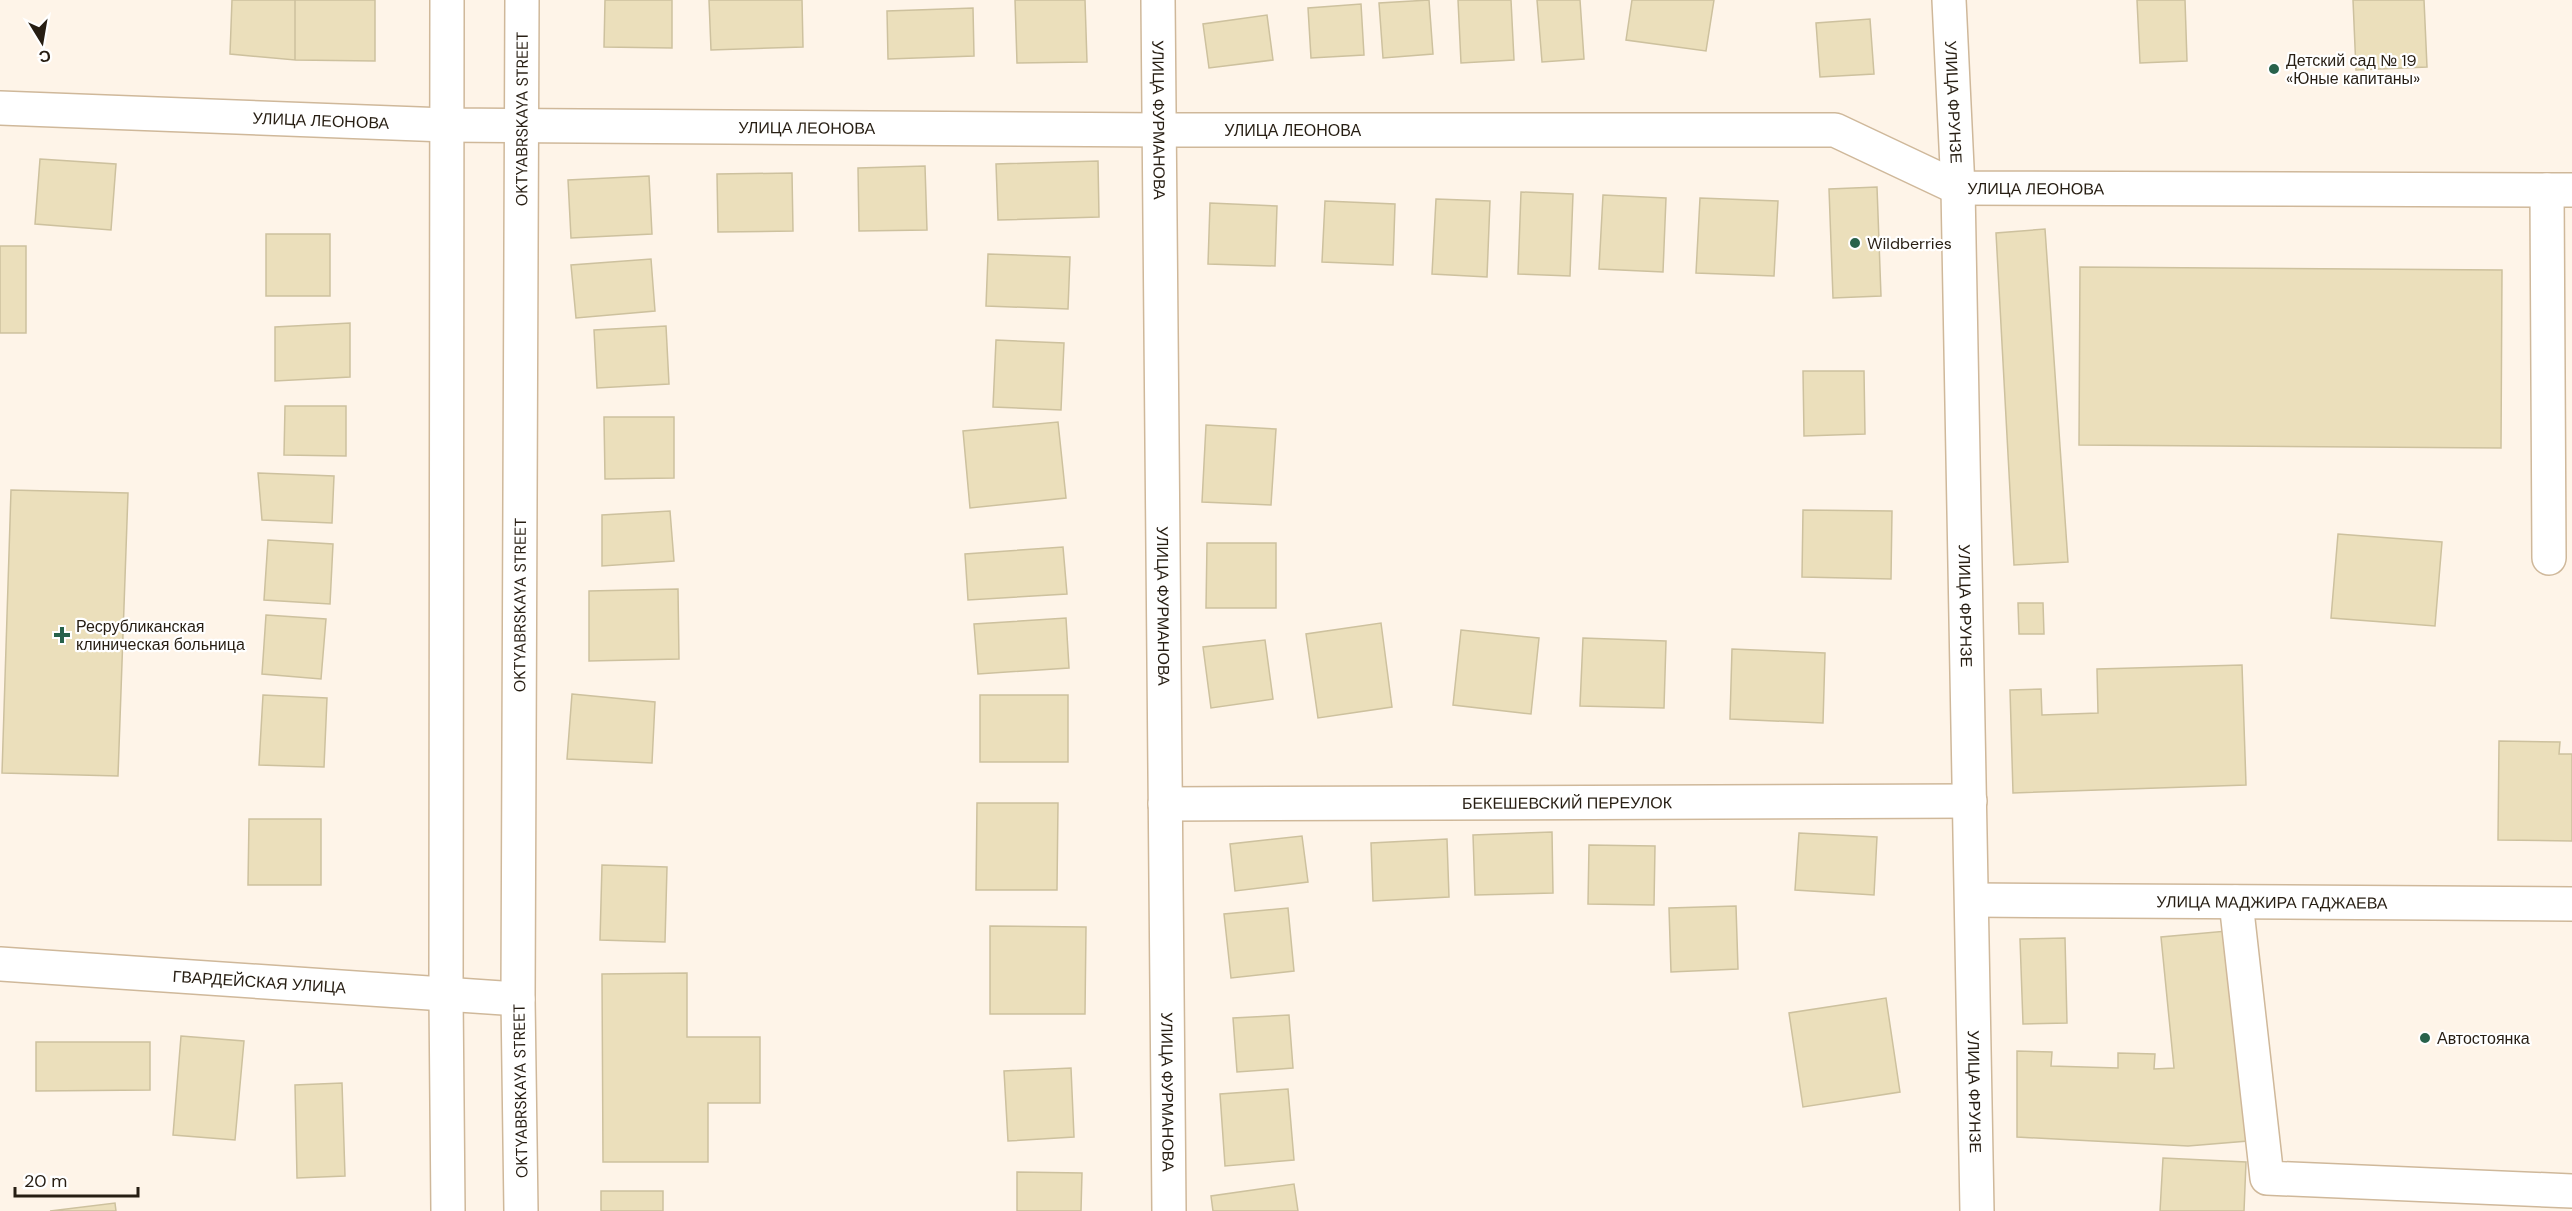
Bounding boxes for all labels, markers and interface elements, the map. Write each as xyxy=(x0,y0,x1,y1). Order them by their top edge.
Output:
north arrow xyxy=(12,12,72,72)
street label: OKTYABRSKAYA STREET xyxy=(511,32,533,206)
street label: УЛИЦА ФУРМАНОВА xyxy=(1147,40,1170,200)
street label: УЛИЦА ФРУНЗЕ xyxy=(1940,40,1967,164)
text: С xyxy=(37,45,52,68)
place label: Детский сад № 19 «Юные капитаны» xyxy=(2286,50,2420,89)
marker: Детский сад № 19 «Юные капитаны» xyxy=(2267,62,2281,76)
street label: УЛИЦА ЛЕОНОВА xyxy=(252,108,390,134)
street label: УЛИЦА ЛЕОНОВА xyxy=(738,117,876,139)
street label: УЛИЦА ЛЕОНОВА xyxy=(1224,120,1361,141)
street label: УЛИЦА ЛЕОНОВА xyxy=(1967,178,2104,199)
place label: Wildberries xyxy=(1867,233,1952,254)
marker: Wildberries xyxy=(1848,236,1862,250)
street label: OKTYABRSKAYA STREET xyxy=(509,518,531,692)
street label: УЛИЦА ФУРМАНОВА xyxy=(1152,526,1174,686)
street label: УЛИЦА ФРУНЗЕ xyxy=(1954,544,1977,667)
place label: Ресрубликанская клиническая больница xyxy=(76,616,245,655)
marker: Ресрубликанская клиническая больница xyxy=(53,626,71,644)
street label: БЕКЕШЕВСКИЙ ПЕРЕУЛОК xyxy=(1462,792,1673,814)
street label: УЛИЦА МАДЖИРА ГАДЖАЕВА xyxy=(2156,891,2388,914)
street label: ГВАРДЕЙСКАЯ УЛИЦА xyxy=(172,966,347,998)
street label: OKTYABRSKAYA STREET xyxy=(508,1004,533,1178)
street label: УЛИЦА ФУРМАНОВА xyxy=(1156,1012,1179,1172)
place label: Автостоянка xyxy=(2437,1028,2530,1049)
street label: УЛИЦА ФРУНЗЕ xyxy=(1963,1030,1986,1153)
marker: Автостоянка xyxy=(2418,1031,2432,1045)
scale bar xyxy=(15,1160,138,1198)
text: 20 m xyxy=(24,1169,67,1193)

